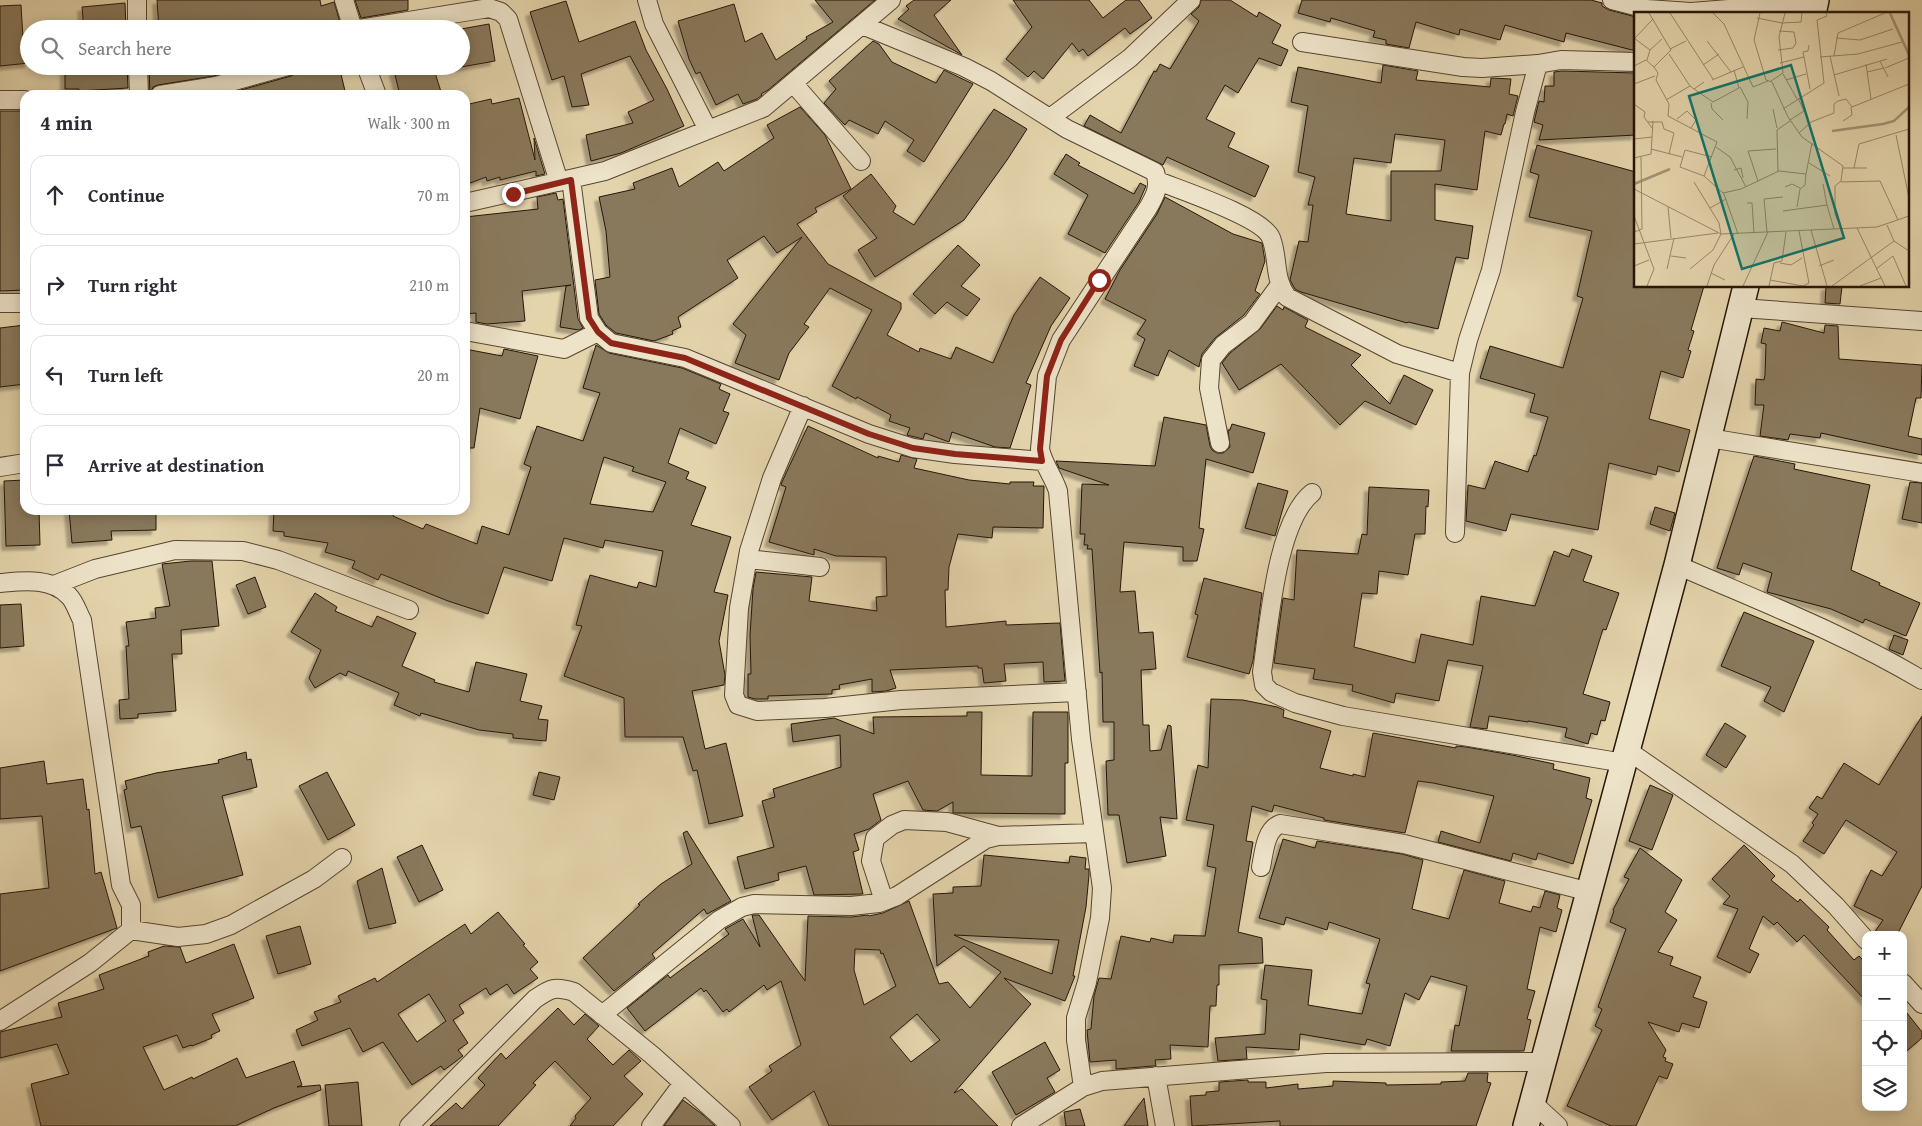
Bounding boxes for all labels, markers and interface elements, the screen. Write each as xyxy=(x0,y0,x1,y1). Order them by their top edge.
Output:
inset map xyxy=(1634,12,1910,288)
search box xyxy=(20,20,470,75)
icon: search xyxy=(38,34,66,62)
text: Search here xyxy=(78,34,172,62)
text: 4 min xyxy=(40,107,92,138)
text: Walk · 300 m xyxy=(367,111,450,135)
icon: ahead xyxy=(41,181,69,209)
text: Continue xyxy=(88,181,165,209)
text: 70 m xyxy=(417,183,449,207)
route end xyxy=(502,183,525,206)
route start xyxy=(1088,269,1111,292)
icon: right xyxy=(41,271,69,299)
text: Turn right xyxy=(88,271,177,299)
text: 210 m xyxy=(409,273,449,297)
icon: left xyxy=(41,361,69,389)
text: Turn left xyxy=(88,361,163,389)
text: 20 m xyxy=(417,363,449,387)
icon: arrive xyxy=(41,451,69,479)
text: Arrive at destination xyxy=(88,451,264,479)
map controls xyxy=(1862,931,1907,1111)
button: + xyxy=(1862,931,1907,976)
button: − xyxy=(1862,976,1907,1021)
button: locate xyxy=(1862,1021,1907,1066)
button: layers xyxy=(1862,1066,1907,1111)

